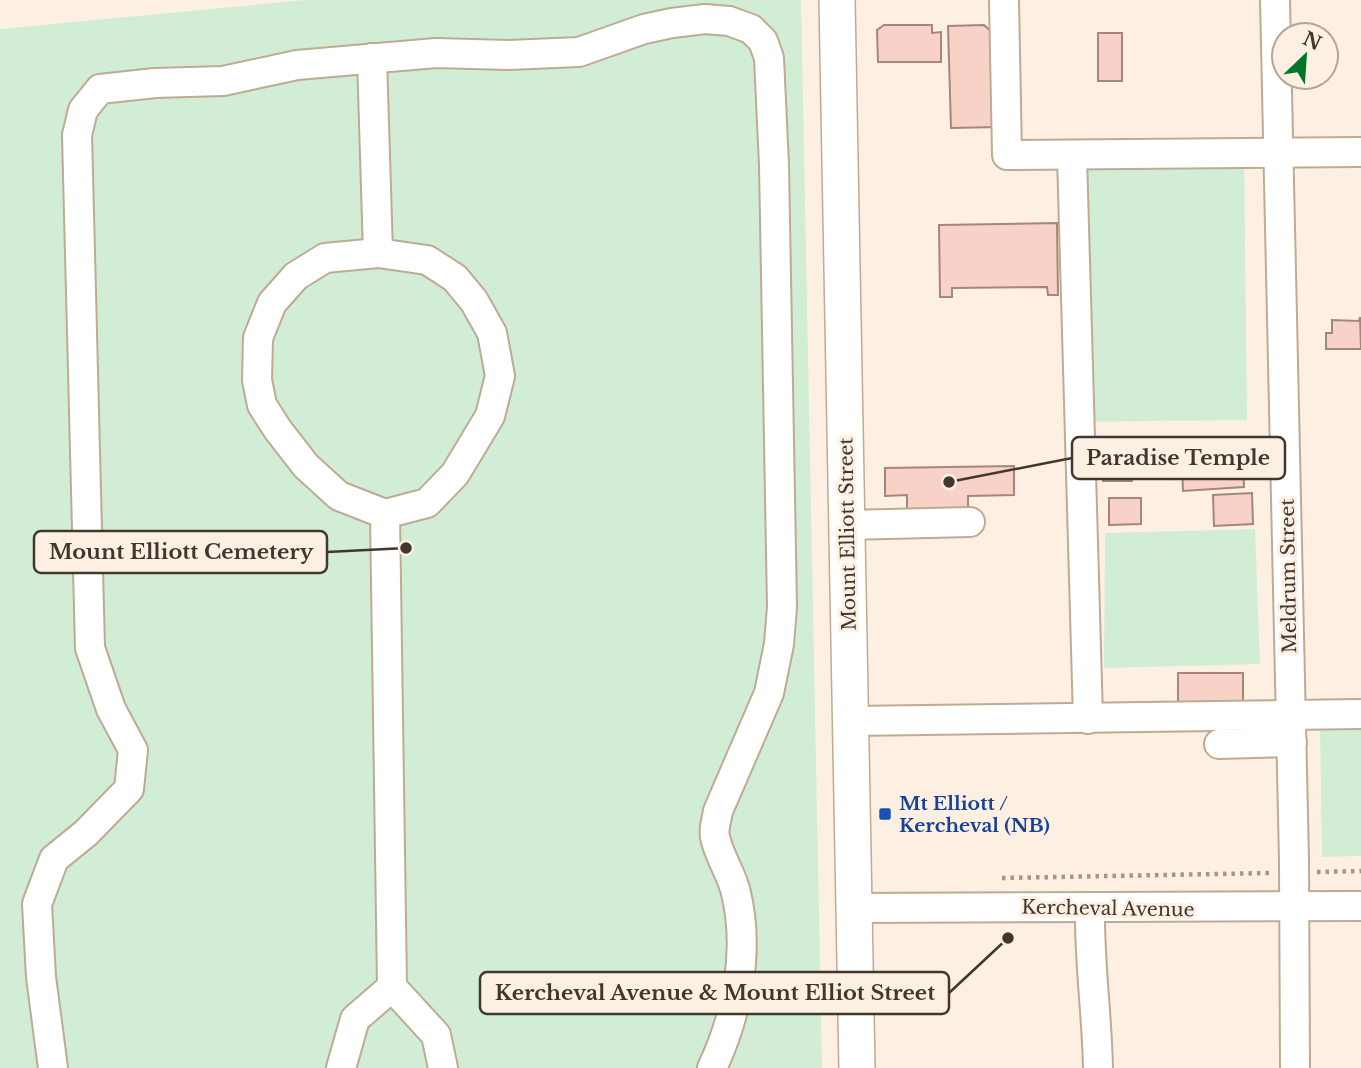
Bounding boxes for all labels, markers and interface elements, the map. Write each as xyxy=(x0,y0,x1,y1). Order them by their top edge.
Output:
north arrow xyxy=(1270,21,1340,91)
text: N xyxy=(1299,27,1325,55)
street label: Mount Elliott Street xyxy=(834,436,861,631)
callout: Paradise Temple xyxy=(1072,437,1285,479)
text: Paradise Temple xyxy=(1086,445,1270,471)
street label: Meldrum Street xyxy=(1276,498,1301,654)
callout: Mount Elliott Cemetery xyxy=(34,531,327,573)
text: Mount Elliott Cemetery xyxy=(49,539,314,565)
place label: Mt Elliott / Kercheval (NB) xyxy=(899,792,1050,837)
marker: Mt Elliott / Kercheval (NB) xyxy=(877,806,893,822)
street label: Kercheval Avenue xyxy=(1021,895,1195,922)
callout: Kercheval Avenue & Mount Elliot Street xyxy=(480,972,949,1014)
text: Kercheval Avenue & Mount Elliot Street xyxy=(495,980,935,1006)

